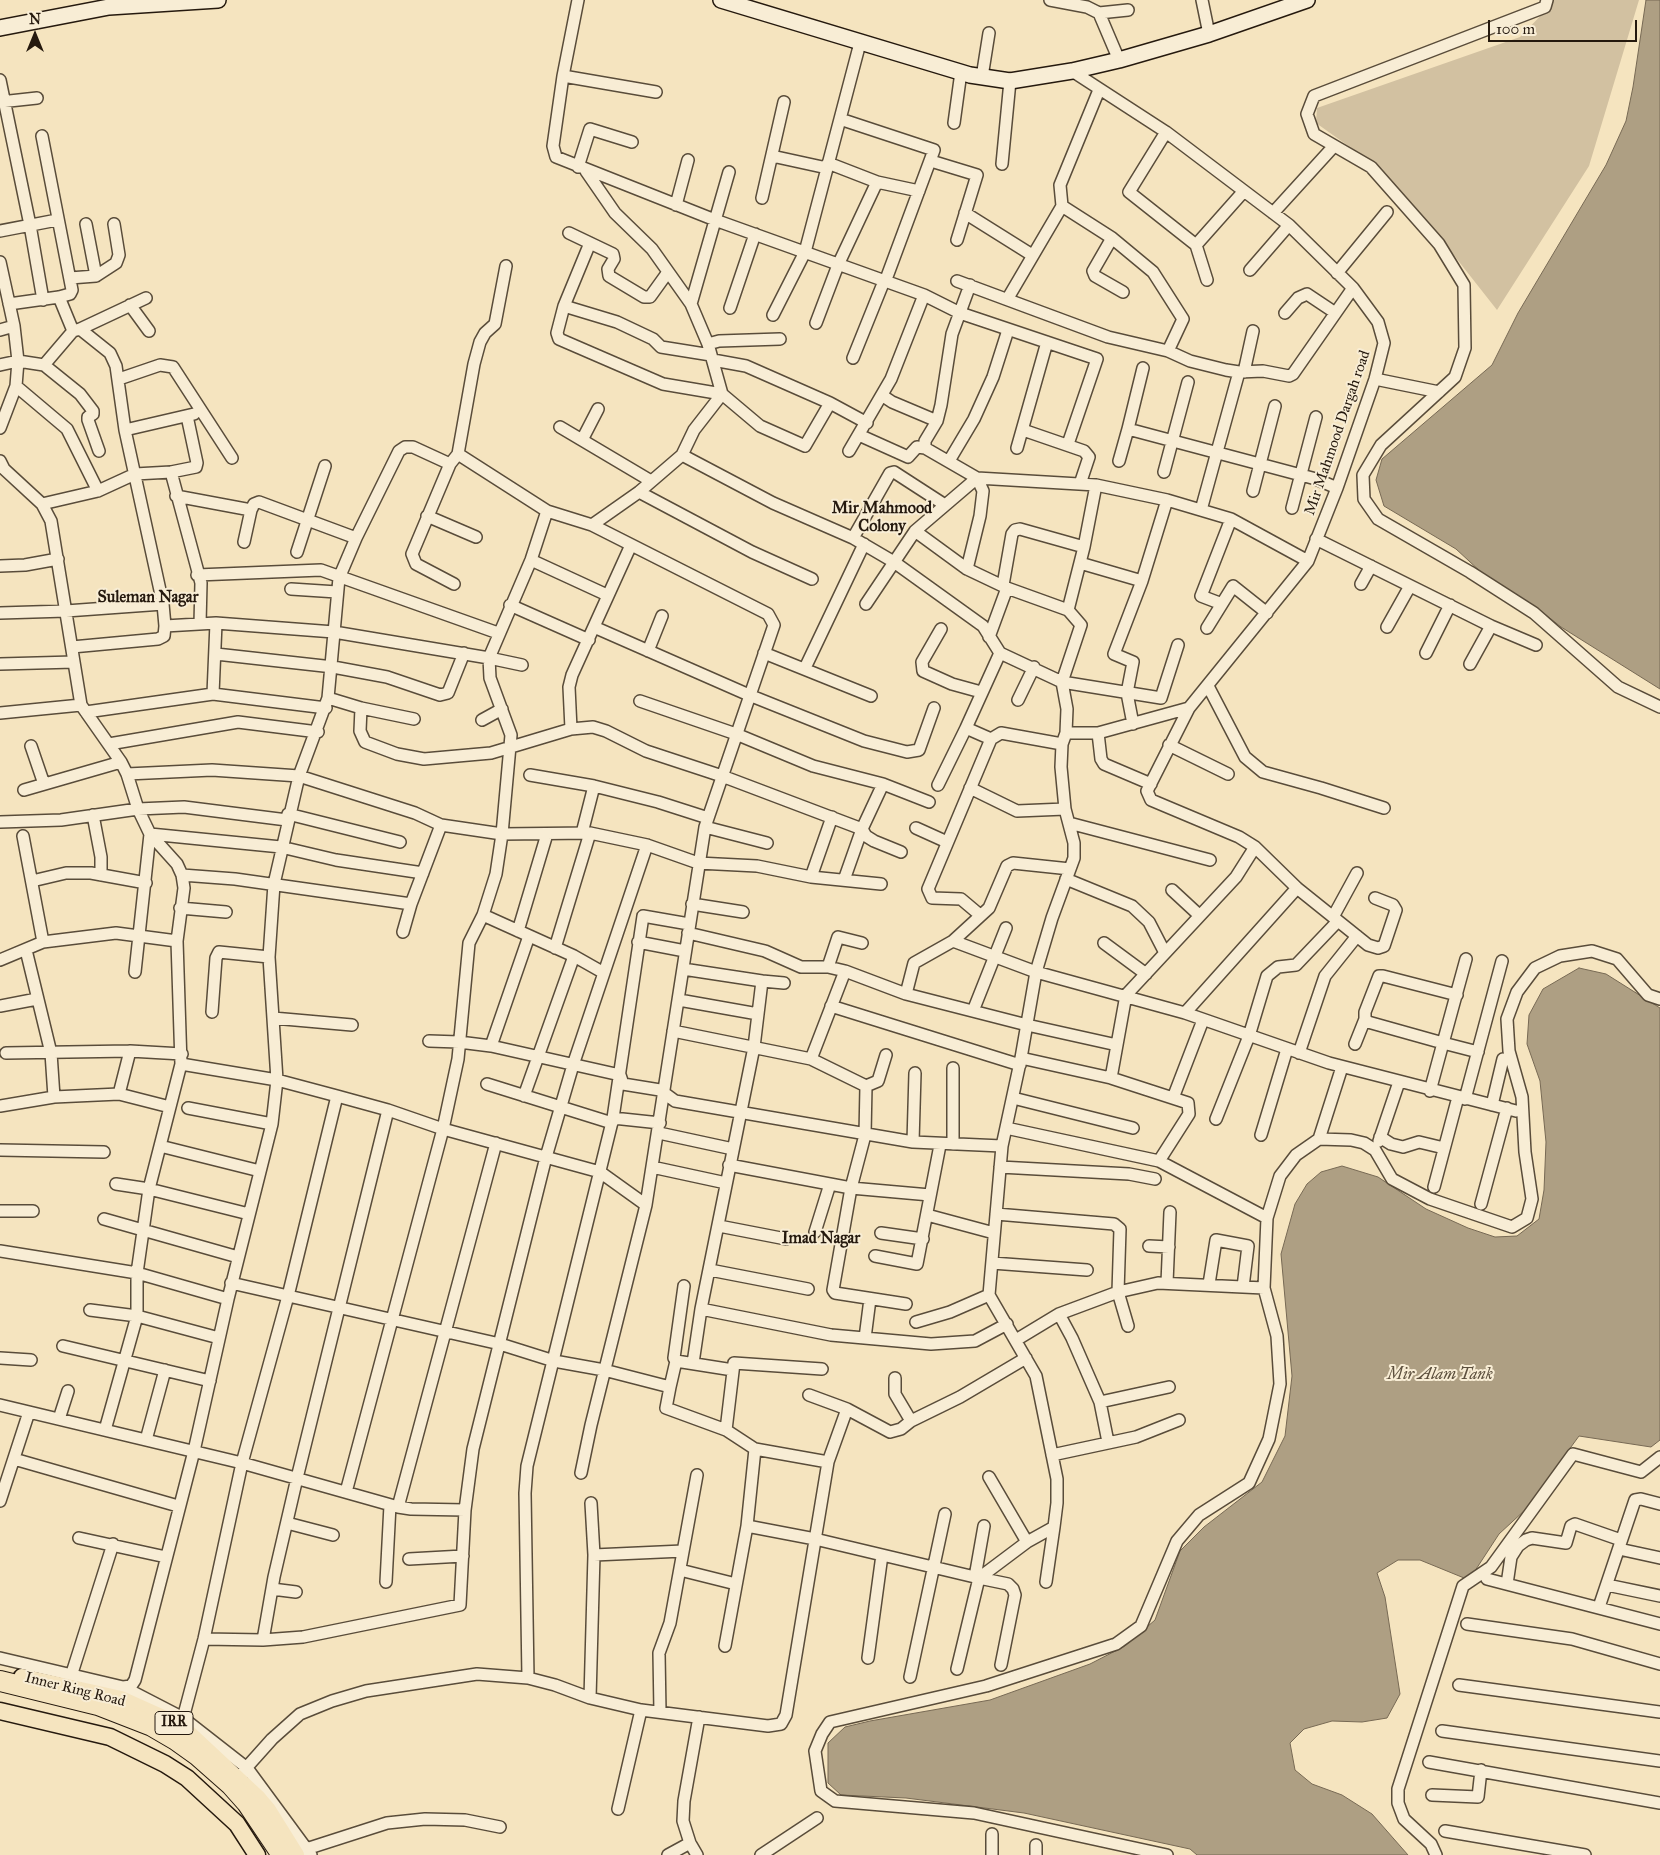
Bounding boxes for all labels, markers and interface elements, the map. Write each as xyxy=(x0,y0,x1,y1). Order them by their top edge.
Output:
north arrow xyxy=(10,10,60,60)
scale bar xyxy=(1490,10,1639,42)
text: N xyxy=(29,11,41,28)
text: 100 m xyxy=(1496,20,1535,38)
street label: Mir Mahmood Dargah road xyxy=(1301,348,1375,518)
district label: Mir Mahmood Colony xyxy=(832,499,932,537)
district label: Suleman Nagar xyxy=(97,588,199,608)
district label: Imad Nagar xyxy=(782,1229,860,1249)
water label: Mir Alam Tank xyxy=(1387,1365,1493,1385)
street label: Inner Ring Road xyxy=(23,1669,127,1711)
road number: IRR xyxy=(155,1712,193,1735)

